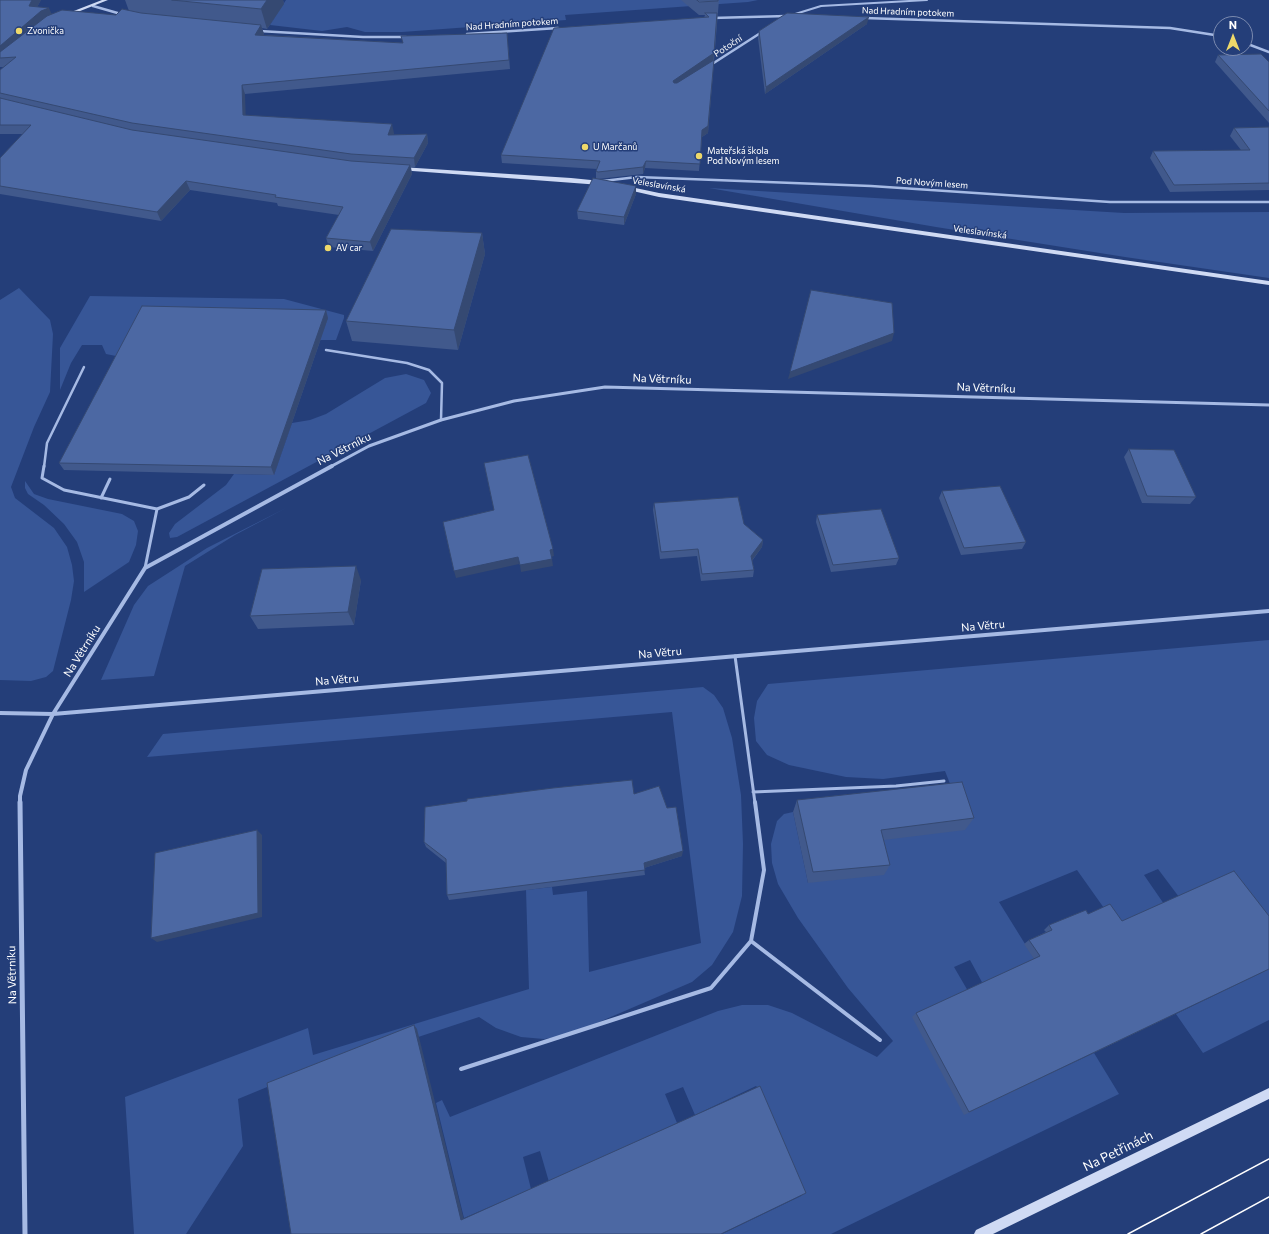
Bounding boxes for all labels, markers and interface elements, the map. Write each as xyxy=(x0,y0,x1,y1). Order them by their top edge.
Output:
street label: Nad Hradním potokem xyxy=(862,5,954,19)
street label: Nad Hradním potokem xyxy=(465,15,559,33)
north arrow xyxy=(1213,16,1253,56)
text: N xyxy=(1229,18,1237,31)
marker: Zvonička xyxy=(14,26,24,36)
place label: Zvonička xyxy=(27,26,64,36)
street label: Potoční xyxy=(712,33,744,59)
marker: U Marčanů xyxy=(580,142,590,152)
place label: U Marčanů xyxy=(593,142,637,152)
place label: Mateřská škola Pod Novým lesem xyxy=(707,146,779,167)
marker: Mateřská škola Pod Novým lesem xyxy=(694,151,704,161)
street label: Veleslavínská xyxy=(631,175,687,195)
street label: Pod Novým lesem xyxy=(896,175,968,191)
street label: Veleslavínská xyxy=(952,223,1008,241)
marker: AV car xyxy=(323,243,333,253)
place label: AV car xyxy=(336,243,362,253)
street label: Na Větrníku xyxy=(632,371,692,387)
street label: Na Větrníku xyxy=(956,380,1016,396)
street label: Na Větrníku xyxy=(315,430,373,468)
street label: Na Větru xyxy=(961,618,1005,634)
street label: Na Větrníku xyxy=(61,623,103,679)
street label: Na Větru xyxy=(638,645,682,661)
street label: Na Větru xyxy=(315,672,359,688)
street label: Na Větrníku xyxy=(5,945,19,1005)
street label: Na Petřinách xyxy=(1081,1127,1155,1175)

